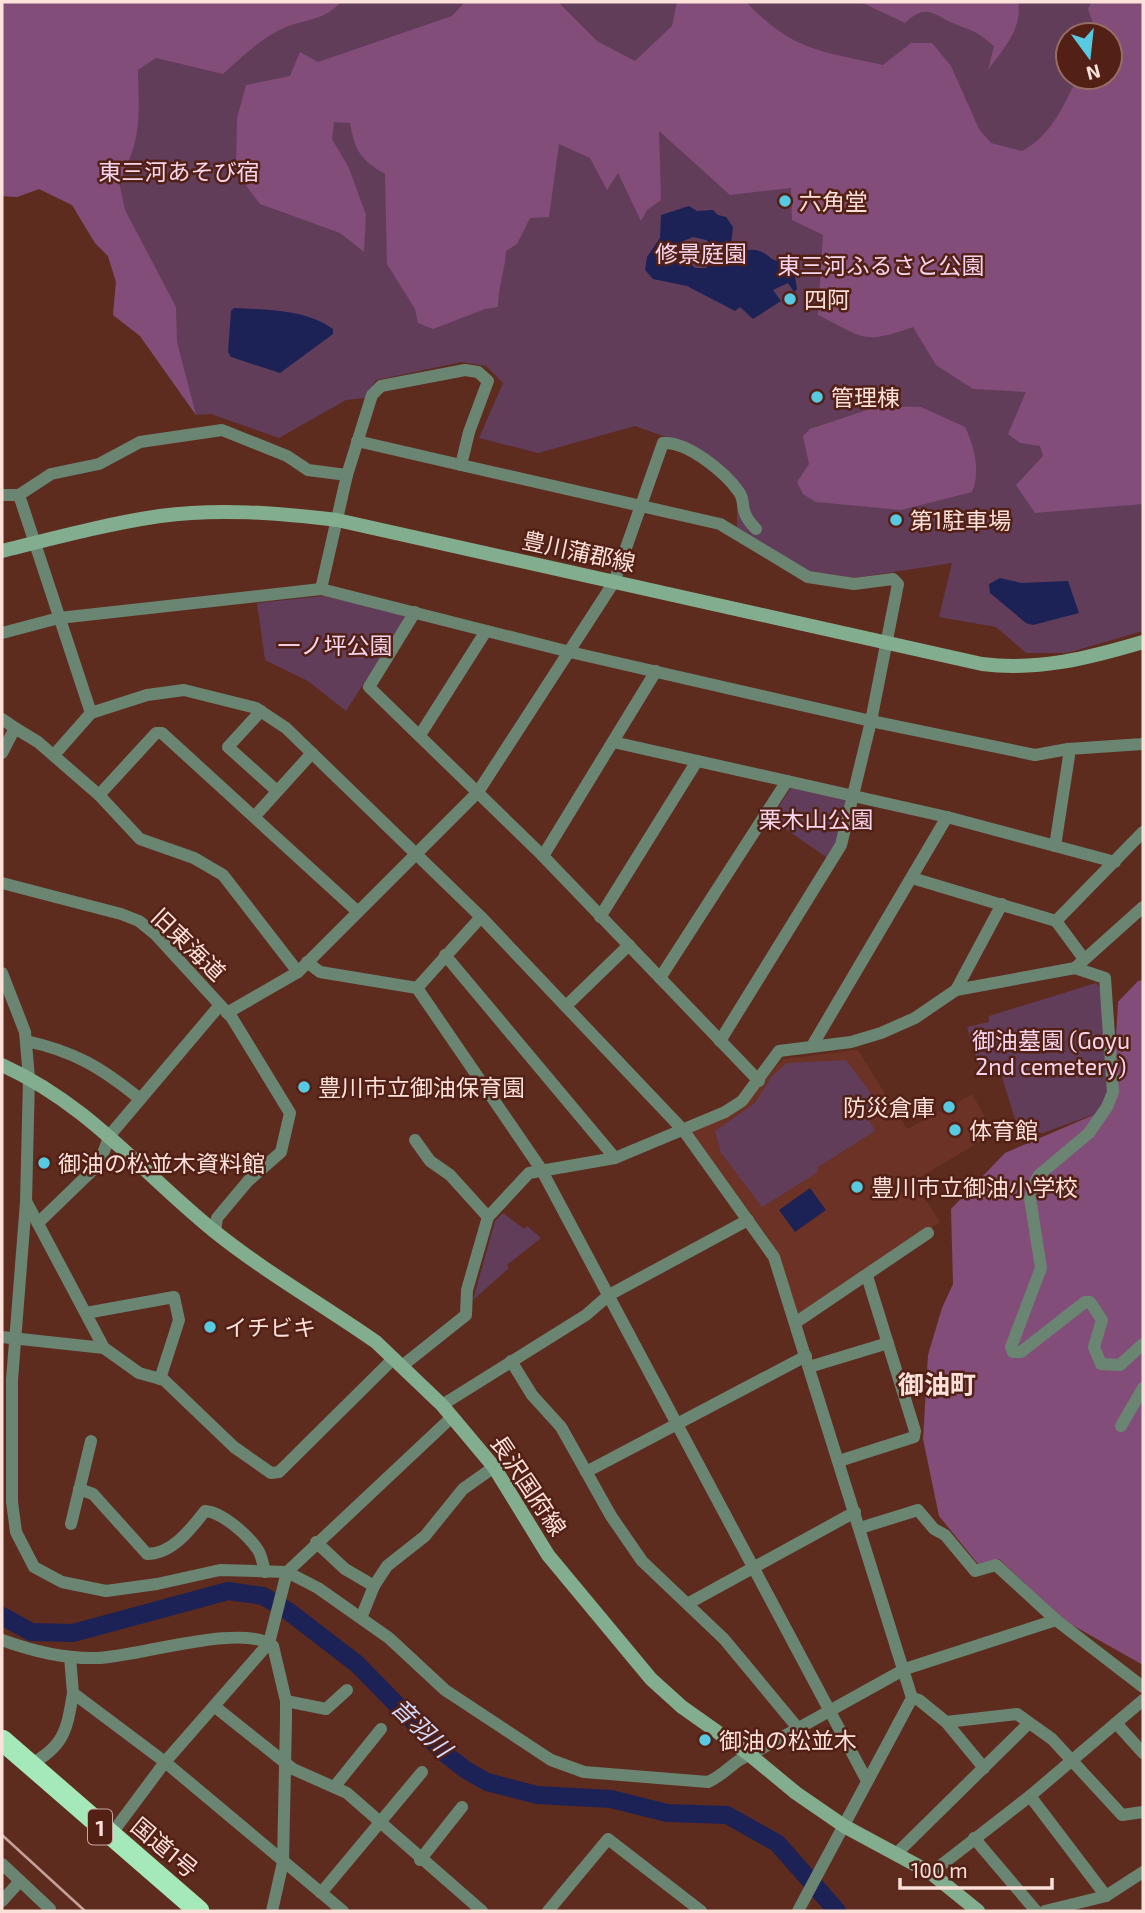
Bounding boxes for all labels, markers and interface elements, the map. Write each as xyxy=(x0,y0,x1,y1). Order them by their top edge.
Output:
north arrow xyxy=(1054,21,1124,91)
text: N xyxy=(1084,60,1103,86)
park label: 東三河あそび宿 xyxy=(99,157,260,185)
place label: 六角堂 xyxy=(799,187,868,215)
marker: 六角堂 xyxy=(777,193,793,209)
park label: 修景庭園 xyxy=(655,239,747,267)
park label: 東三河ふるさと公園 xyxy=(778,251,985,279)
place label: 四阿 xyxy=(804,285,850,313)
marker: 四阿 xyxy=(782,291,798,307)
place label: 管理棟 xyxy=(831,383,900,411)
marker: 管理棟 xyxy=(809,389,825,405)
place label: 第1駐車場 xyxy=(910,506,1011,534)
marker: 第1駐車場 xyxy=(888,512,904,528)
street label: 豊川蒲郡線 xyxy=(520,525,638,577)
park label: 一ノ坪公園 xyxy=(278,631,393,659)
park label: 栗木山公園 xyxy=(759,805,874,833)
street label: 旧東海道 xyxy=(146,902,232,986)
park label: 御油墓園 (Goyu 2nd cemetery) xyxy=(972,1026,1130,1080)
place label: 豊川市立御油保育園 xyxy=(318,1073,525,1101)
marker: 豊川市立御油保育園 xyxy=(296,1079,312,1095)
place label: 防災倉庫 xyxy=(843,1093,935,1121)
marker: 防災倉庫 xyxy=(941,1099,957,1115)
place label: 体育館 xyxy=(969,1116,1038,1144)
marker: 体育館 xyxy=(947,1122,963,1138)
place label: 御油の松並木資料館 xyxy=(58,1149,265,1177)
marker: 御油の松並木資料館 xyxy=(36,1155,52,1171)
place label: 豊川市立御油小学校 xyxy=(871,1173,1078,1201)
marker: 豊川市立御油小学校 xyxy=(849,1179,865,1195)
place label: イチビキ xyxy=(224,1313,316,1341)
marker: イチビキ xyxy=(202,1319,218,1335)
district label: 御油町 xyxy=(898,1368,976,1399)
street label: 長沢国府線 xyxy=(485,1430,573,1540)
water label: 音羽川 xyxy=(386,1692,460,1765)
place label: 御油の松並木 xyxy=(719,1726,857,1754)
marker: 御油の松並木 xyxy=(697,1732,713,1748)
road number: 1 xyxy=(88,1810,112,1844)
street label: 国道1号 xyxy=(126,1811,204,1883)
scale bar xyxy=(900,1846,1052,1890)
text: 100 m xyxy=(911,1857,968,1882)

